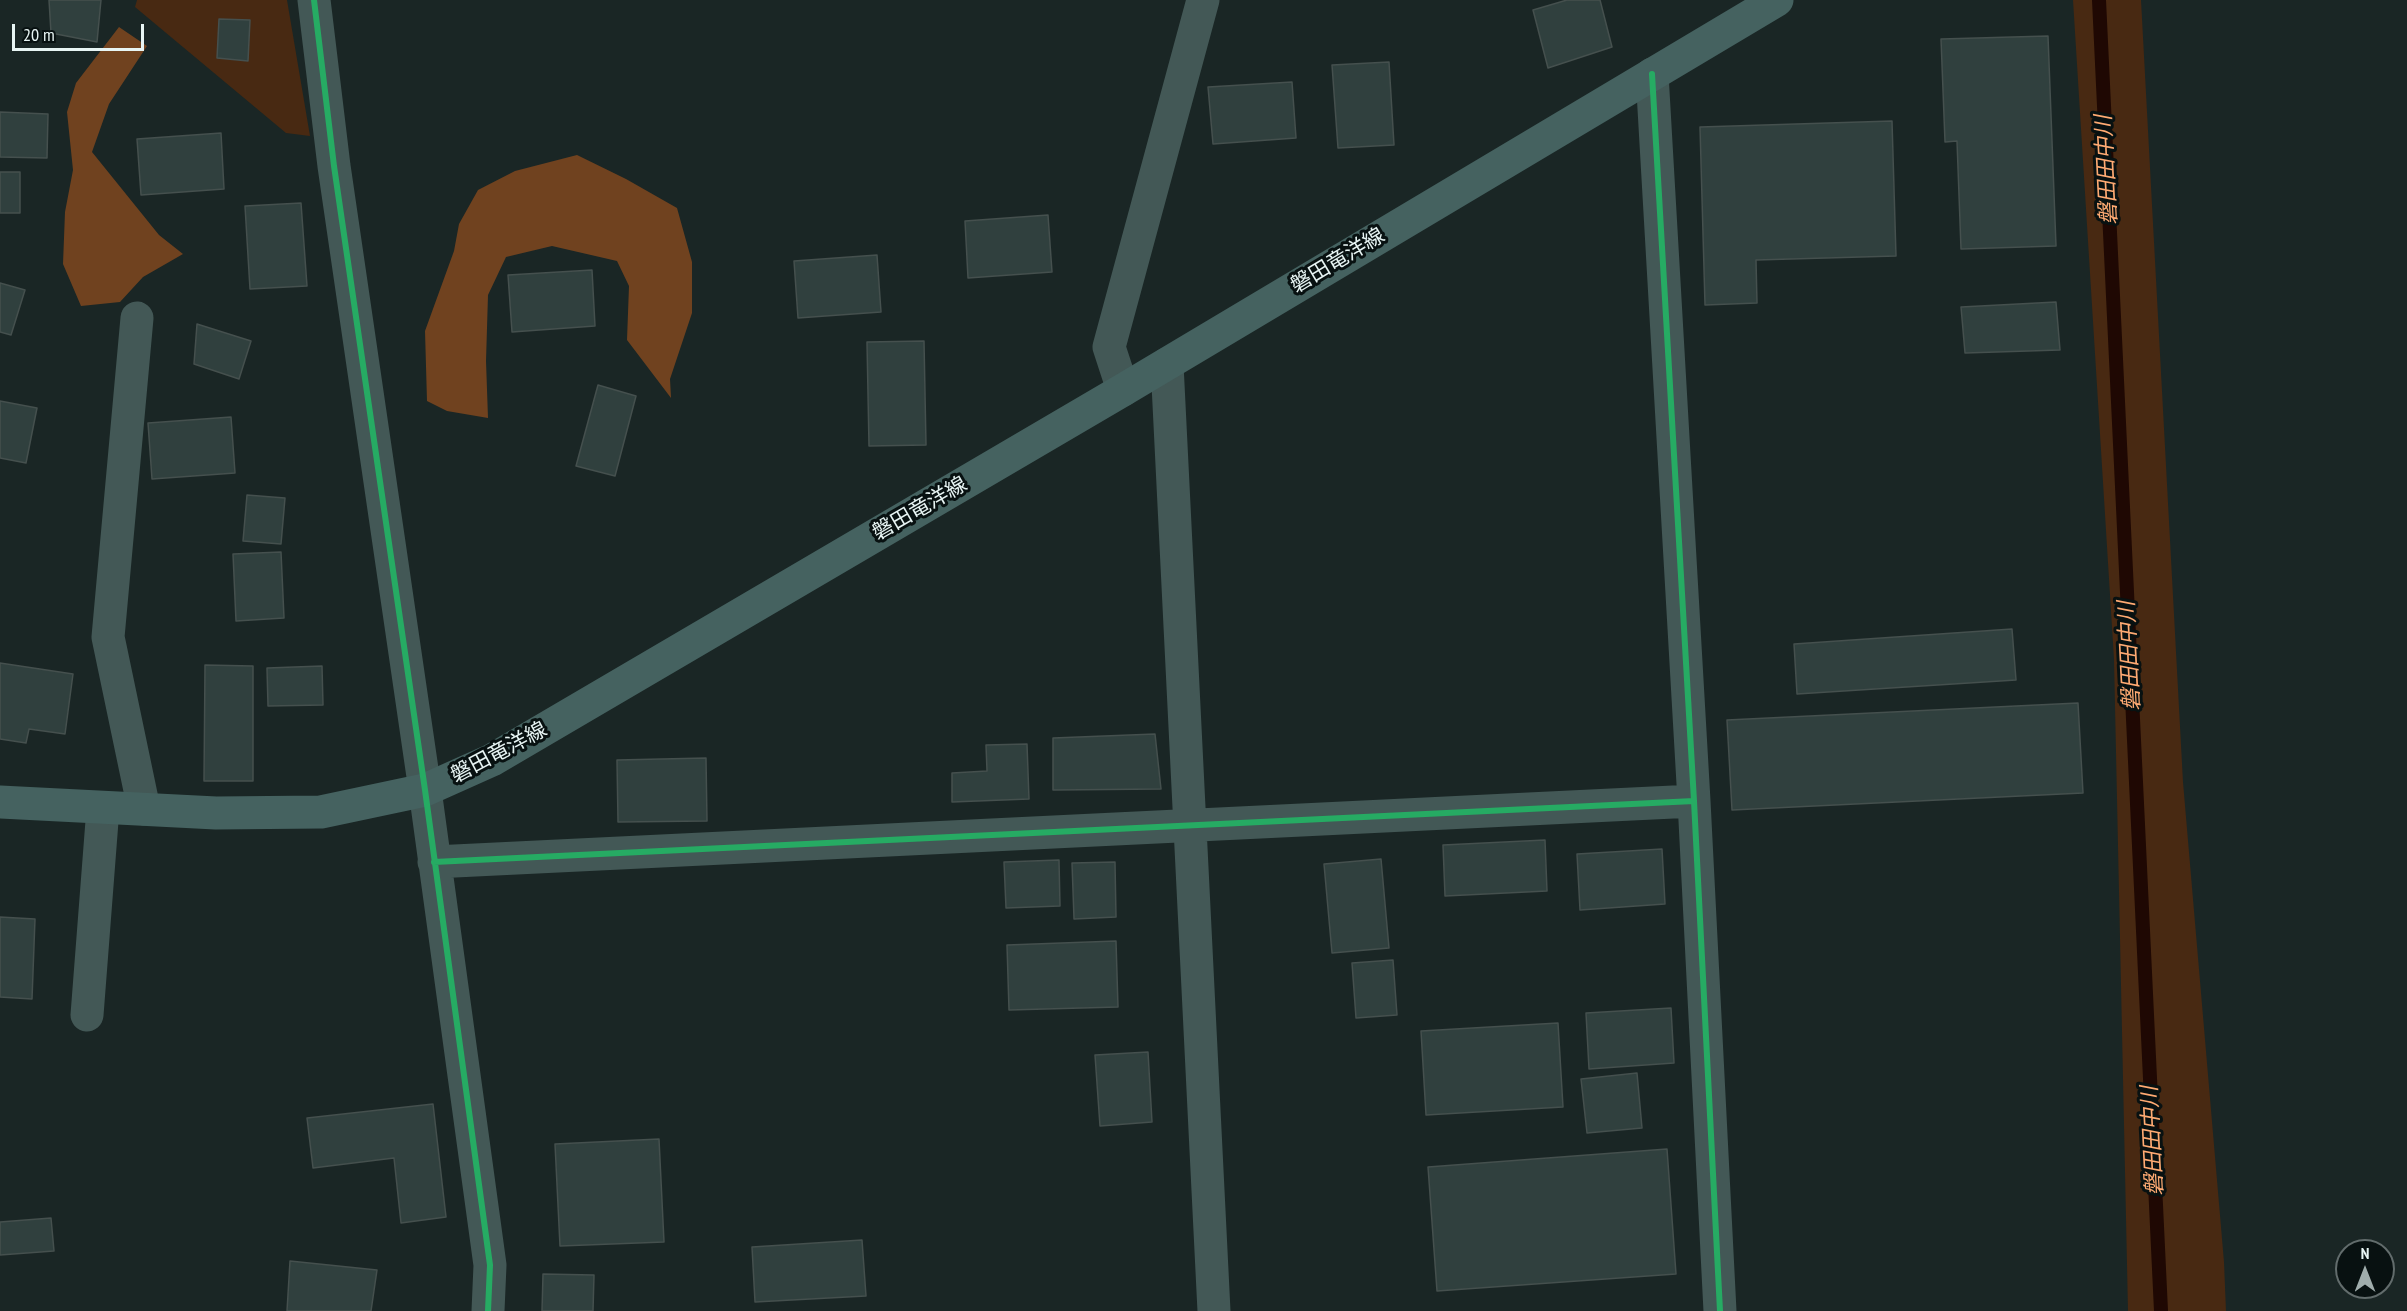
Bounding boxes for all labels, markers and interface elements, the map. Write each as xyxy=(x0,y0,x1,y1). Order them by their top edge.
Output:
scale bar xyxy=(15,12,147,50)
text: 20 m xyxy=(23,23,55,46)
water label: 磐田田中川 xyxy=(2091,114,2123,226)
street label: 磐田竜洋線 xyxy=(1287,223,1389,299)
street label: 磐田竜洋線 xyxy=(868,472,972,546)
water label: 磐田田中川 xyxy=(2114,600,2146,712)
street label: 磐田竜洋線 xyxy=(447,717,551,789)
water label: 磐田田中川 xyxy=(2137,1085,2169,1197)
north arrow xyxy=(2335,1239,2395,1299)
text: N xyxy=(2361,1243,2369,1263)

